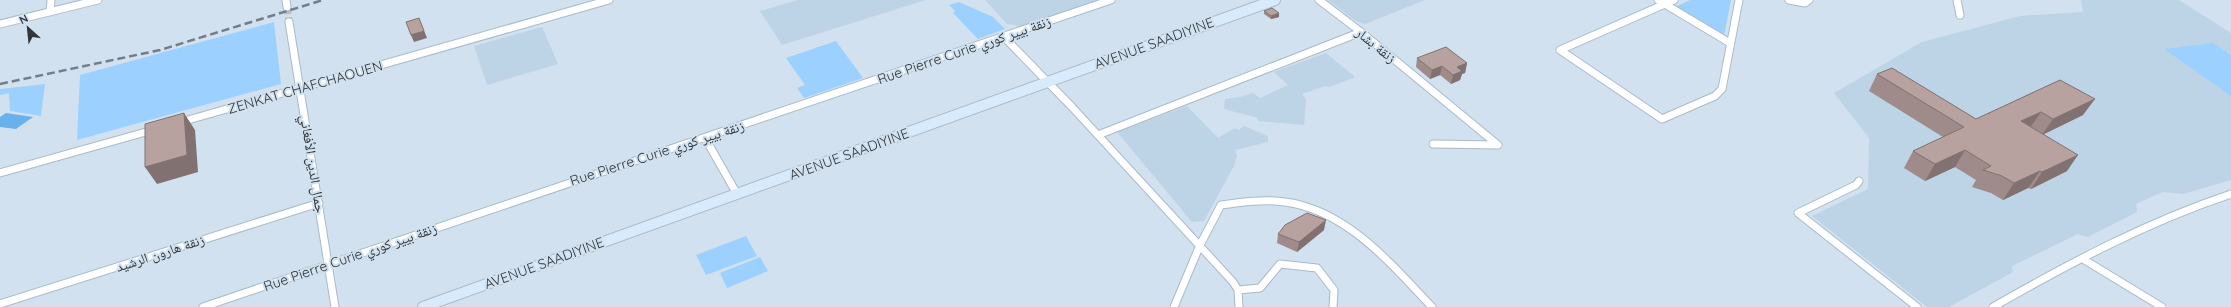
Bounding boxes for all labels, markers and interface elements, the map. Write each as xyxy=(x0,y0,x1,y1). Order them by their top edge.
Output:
north arrow xyxy=(8,8,48,48)
text: N xyxy=(17,11,30,27)
street label: Rue Pierre Curie زنقة بيير كوري xyxy=(875,12,1054,91)
street label: AVENUE SAADIYINE xyxy=(1092,13,1216,73)
street label: زنقة بشار xyxy=(1351,23,1400,67)
street label: ZENKAT CHAFCHAOUEN xyxy=(225,56,385,118)
street label: جمال الدين الأفغاني xyxy=(294,114,330,215)
street label: Rue Pierre Curie زنقة بيير كوري xyxy=(568,116,747,192)
street label: AVENUE SAADIYINE xyxy=(787,124,911,184)
street label: Rue Pierre Curie زنقة بيير كوري xyxy=(261,219,440,298)
street label: زنقة هارون الرشيد xyxy=(113,230,207,276)
street label: AVENUE SAADIYINE xyxy=(482,233,606,293)

